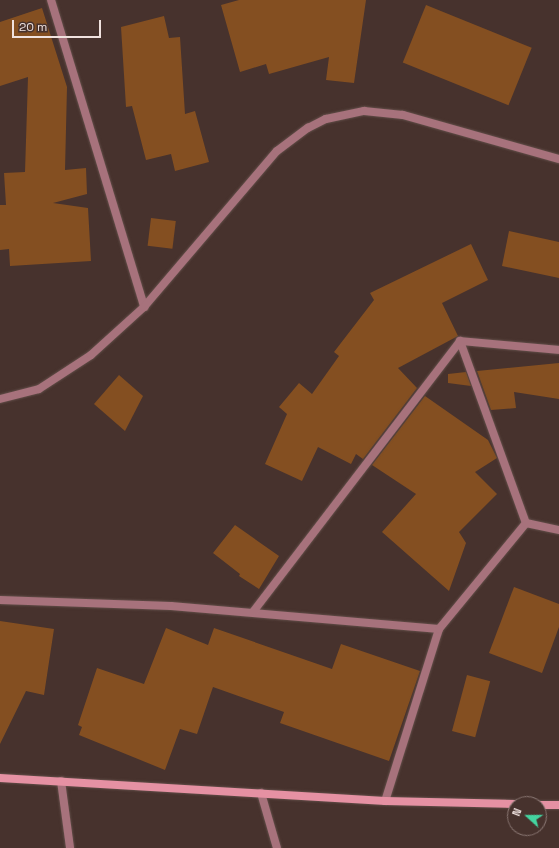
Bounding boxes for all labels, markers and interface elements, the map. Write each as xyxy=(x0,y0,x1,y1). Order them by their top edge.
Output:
scale bar xyxy=(14,12,103,38)
text: 20 m xyxy=(19,19,47,35)
north arrow xyxy=(507,796,547,836)
text: N xyxy=(509,806,525,818)

